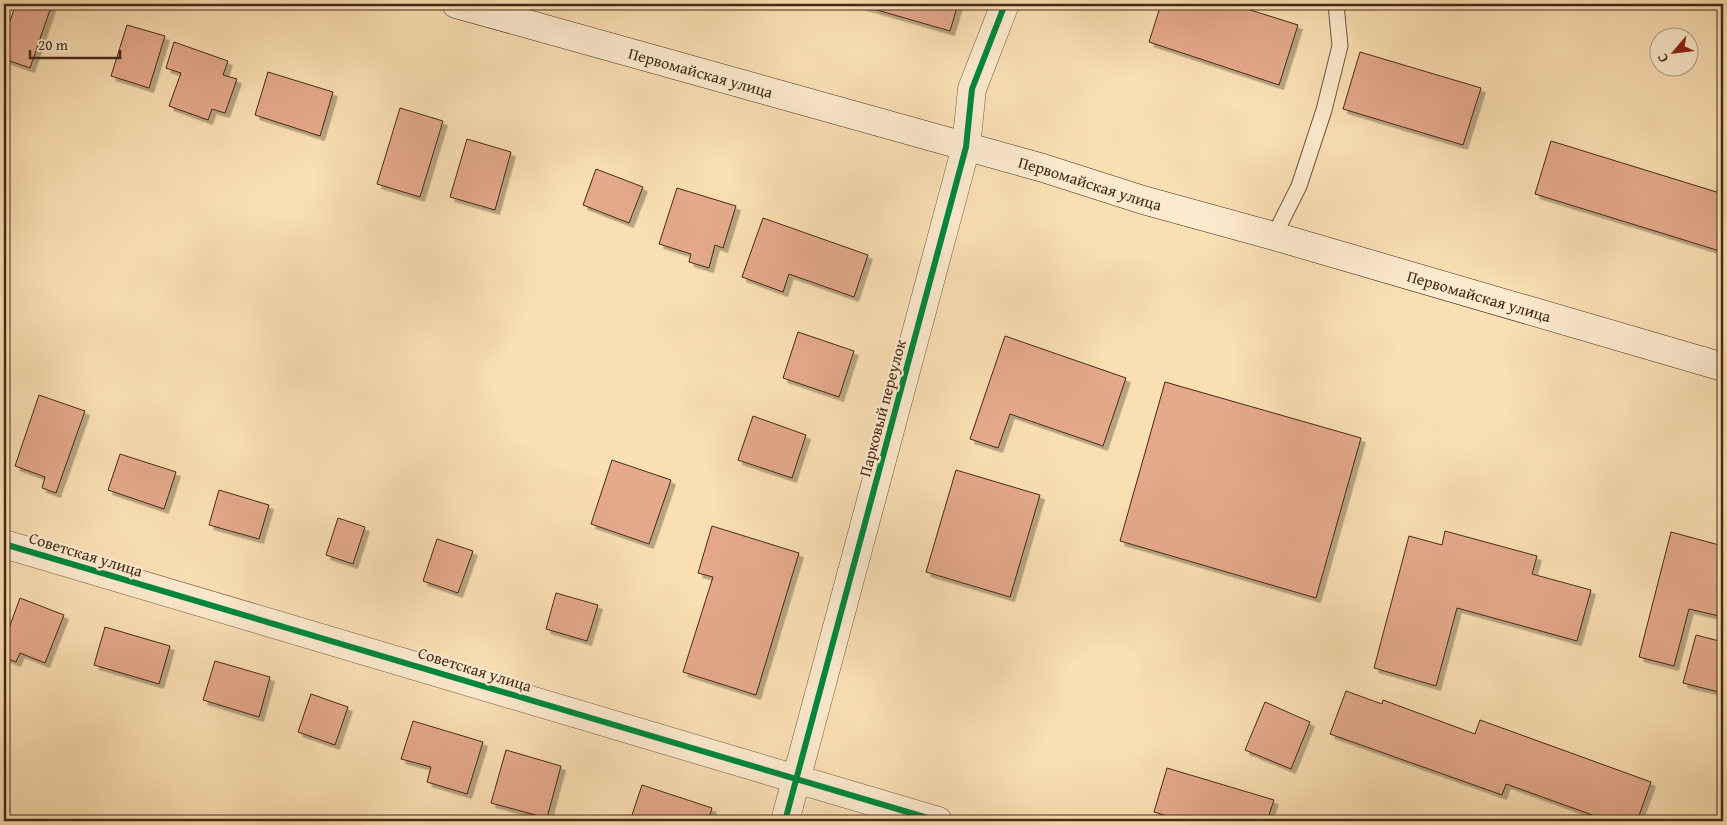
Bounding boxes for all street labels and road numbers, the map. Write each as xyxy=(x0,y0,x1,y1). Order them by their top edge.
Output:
street label: Первомайская улица xyxy=(626,41,776,104)
street label: Первомайская улица xyxy=(1016,150,1165,217)
street label: Первомайская улица xyxy=(1404,263,1554,328)
street label: Парковый переулок xyxy=(852,336,912,479)
street label: Советская улица xyxy=(26,525,146,583)
street label: Советская улица xyxy=(415,640,535,698)

